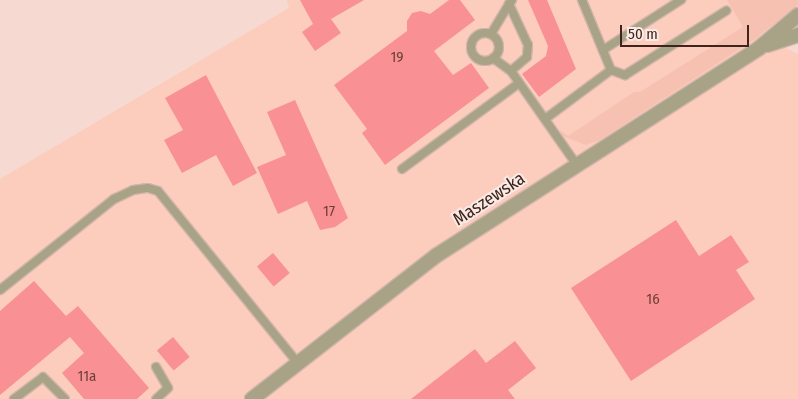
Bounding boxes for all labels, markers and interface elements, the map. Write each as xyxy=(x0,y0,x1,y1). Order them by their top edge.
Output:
scale bar xyxy=(623,15,752,47)
text: 50 m xyxy=(628,25,658,43)
house number: 19 xyxy=(390,49,404,67)
street label: Maszewska xyxy=(449,168,529,230)
house number: 17 xyxy=(323,203,335,221)
house number: 16 xyxy=(646,291,660,309)
house number: 11a xyxy=(78,368,96,386)

